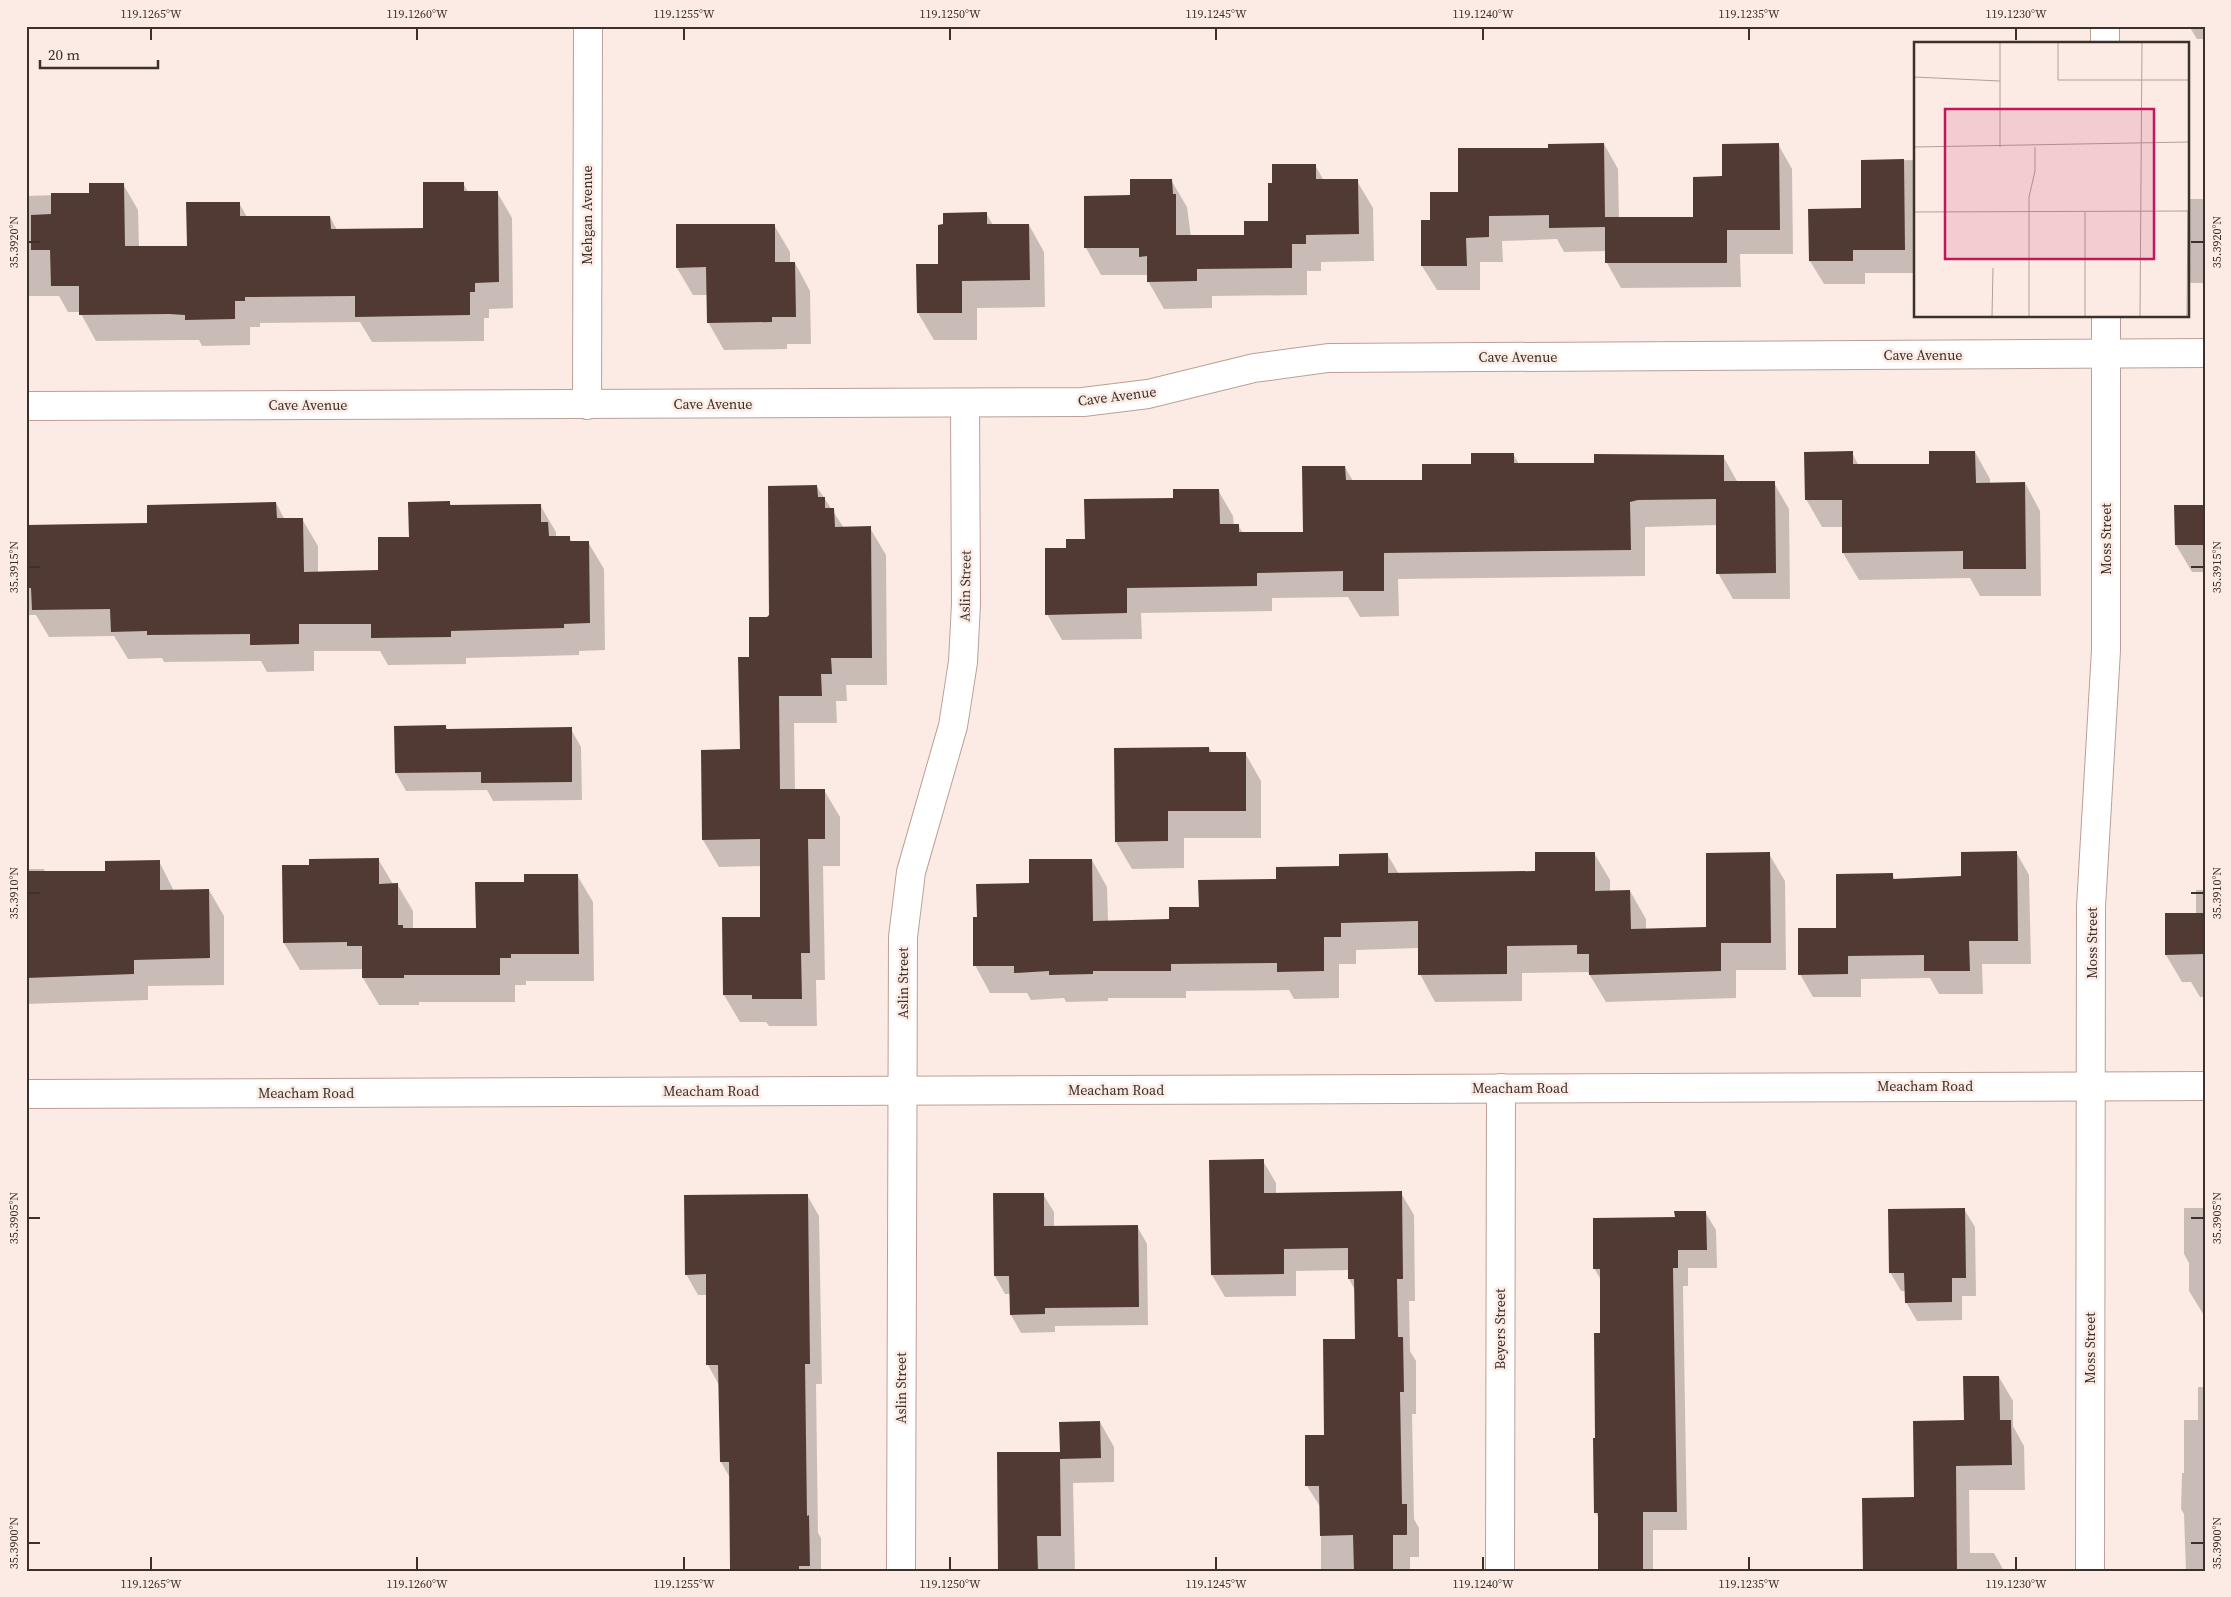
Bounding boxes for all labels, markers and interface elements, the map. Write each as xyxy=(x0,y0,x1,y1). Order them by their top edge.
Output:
text: 119.1265°W xyxy=(120,6,182,22)
text: 119.1260°W xyxy=(386,6,448,22)
text: 119.1255°W xyxy=(653,6,715,22)
text: 119.1250°W xyxy=(919,6,981,22)
text: 119.1245°W xyxy=(1185,6,1247,22)
text: 119.1240°W xyxy=(1452,6,1514,22)
text: 119.1235°W xyxy=(1718,6,1780,22)
text: 119.1230°W xyxy=(1985,6,2047,22)
scale bar xyxy=(40,38,158,70)
inset map xyxy=(1914,42,2188,318)
text: 20 m xyxy=(48,44,80,65)
street label: Mehgan Avenue xyxy=(577,165,597,265)
text: 35.3920°N xyxy=(6,216,22,268)
text: 35.3920°N xyxy=(2209,216,2225,268)
street label: Cave Avenue xyxy=(1884,345,1962,365)
street label: Cave Avenue xyxy=(1479,347,1557,367)
street label: Cave Avenue xyxy=(1077,381,1157,411)
street label: Cave Avenue xyxy=(674,394,752,414)
street label: Cave Avenue xyxy=(269,395,347,415)
street label: Moss Street xyxy=(2096,503,2116,575)
text: 35.3915°N xyxy=(6,541,22,593)
text: 35.3915°N xyxy=(2209,541,2225,593)
street label: Aslin Street xyxy=(954,550,976,622)
text: 35.3910°N xyxy=(6,867,22,919)
text: 35.3910°N xyxy=(2209,867,2225,919)
street label: Moss Street xyxy=(2082,907,2102,979)
street label: Aslin Street xyxy=(893,947,913,1019)
street label: Meacham Road xyxy=(1877,1076,1973,1096)
street label: Meacham Road xyxy=(1472,1078,1568,1098)
street label: Meacham Road xyxy=(1068,1080,1164,1100)
street label: Meacham Road xyxy=(663,1081,759,1101)
street label: Meacham Road xyxy=(258,1083,354,1103)
text: 35.3905°N xyxy=(6,1192,22,1244)
text: 35.3905°N xyxy=(2209,1192,2225,1244)
street label: Beyers Street xyxy=(1490,1288,1510,1370)
street label: Moss Street xyxy=(2080,1312,2100,1384)
street label: Aslin Street xyxy=(891,1352,911,1424)
text: 35.3900°N xyxy=(6,1517,22,1569)
text: 35.3900°N xyxy=(2209,1517,2225,1569)
text: 119.1265°W xyxy=(120,1576,182,1592)
text: 119.1260°W xyxy=(386,1576,448,1592)
text: 119.1255°W xyxy=(653,1576,715,1592)
text: 119.1250°W xyxy=(919,1576,981,1592)
text: 119.1245°W xyxy=(1185,1576,1247,1592)
text: 119.1240°W xyxy=(1452,1576,1514,1592)
text: 119.1235°W xyxy=(1718,1576,1780,1592)
text: 119.1230°W xyxy=(1985,1576,2047,1592)

